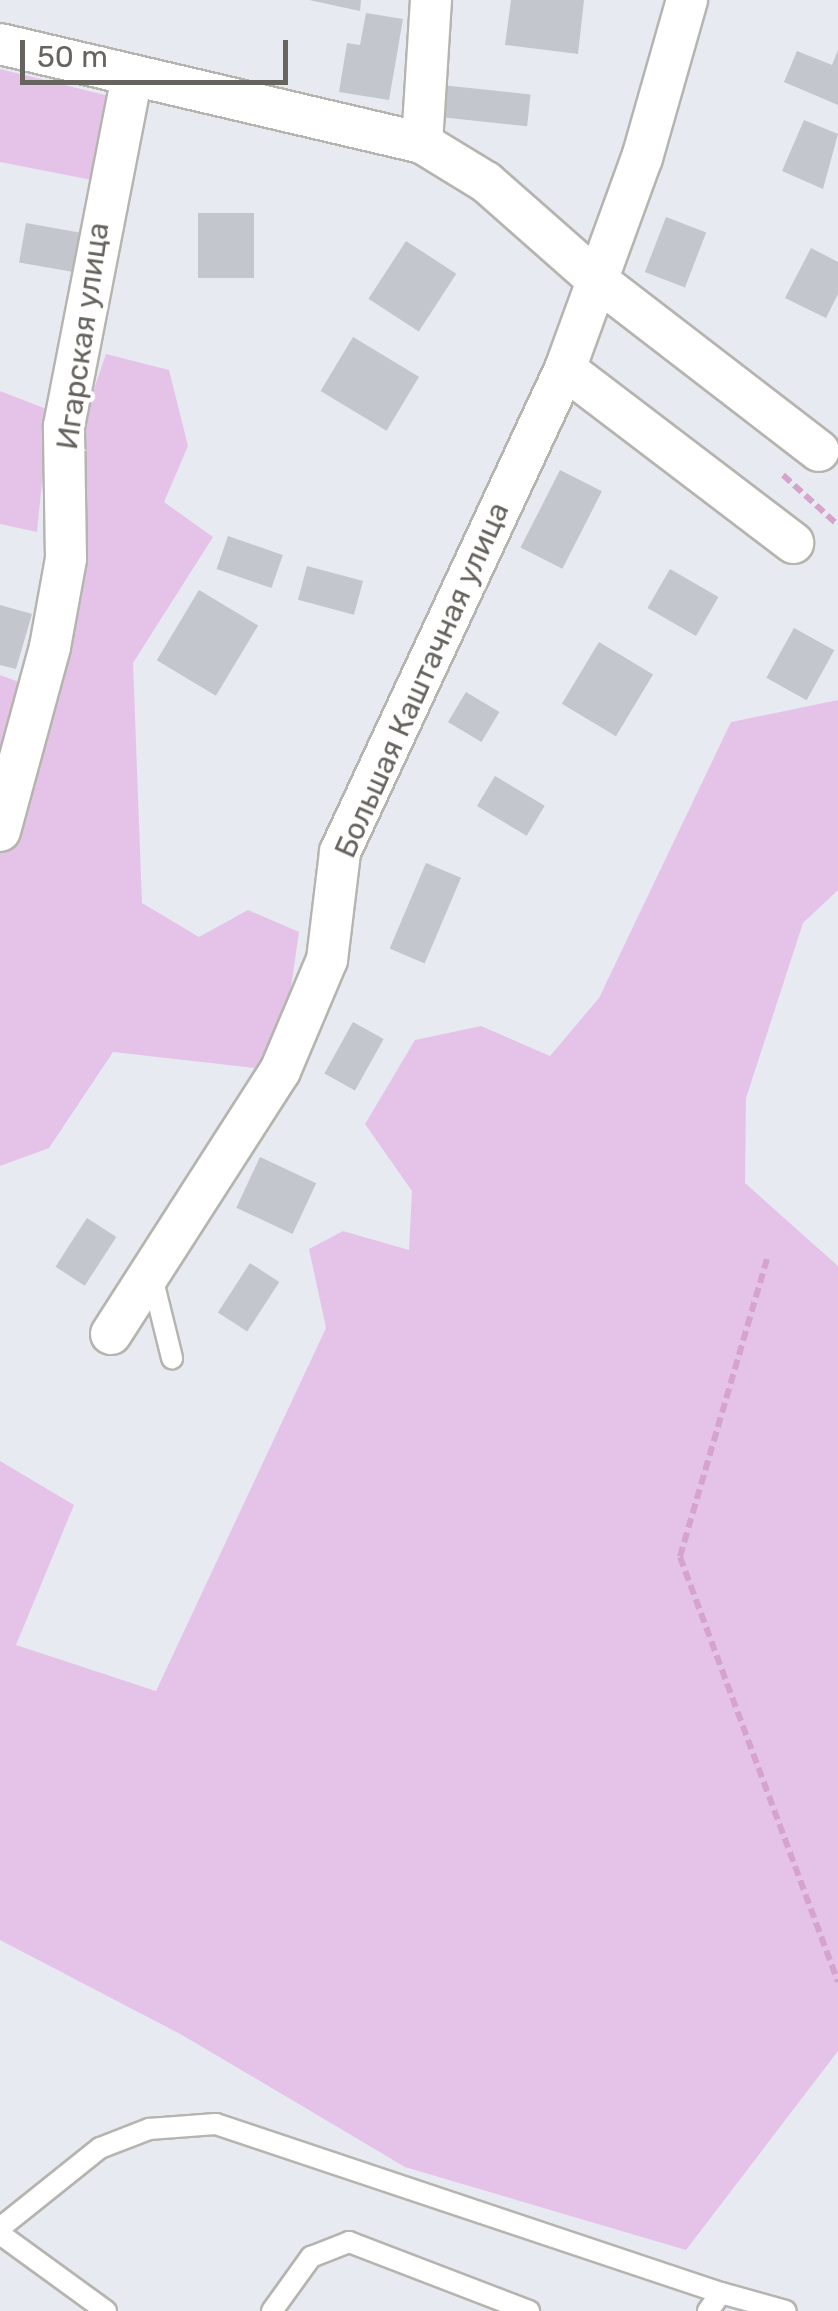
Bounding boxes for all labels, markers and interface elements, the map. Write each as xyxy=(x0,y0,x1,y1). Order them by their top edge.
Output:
scale bar xyxy=(25,20,292,82)
text: 50 m xyxy=(37,39,108,75)
street label: Игарская улица xyxy=(49,220,117,452)
street label: Большая Каштачная улица xyxy=(327,497,517,863)

